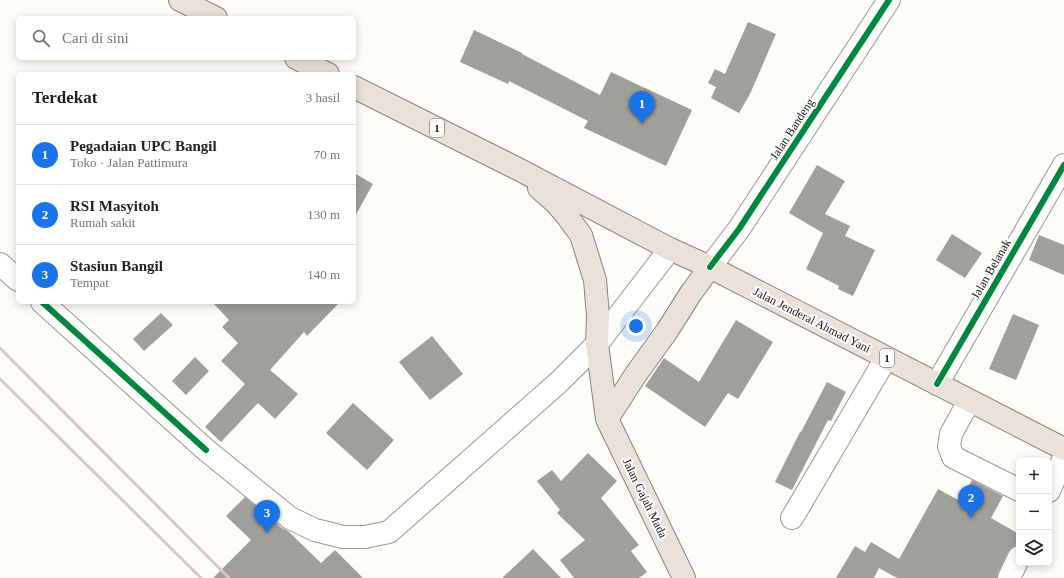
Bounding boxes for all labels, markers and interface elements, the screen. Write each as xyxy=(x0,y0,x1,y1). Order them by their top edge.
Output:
search box xyxy=(16,16,356,60)
icon: search xyxy=(30,27,52,49)
text: Cari di sini xyxy=(62,30,129,46)
text: Terdekat xyxy=(32,88,98,107)
text: 3 hasil xyxy=(306,90,340,105)
pin: 1 xyxy=(629,91,655,124)
street label: Jalan Bandeng xyxy=(767,96,817,162)
road number: 1 xyxy=(430,119,444,137)
text: Pegadaian UPC Bangil xyxy=(70,138,217,154)
text: 1 xyxy=(42,147,48,162)
text: 70 m xyxy=(314,147,340,162)
text: Toko · Jalan Pattimura xyxy=(70,155,188,170)
text: RSI Masyitoh xyxy=(70,198,159,214)
text: 2 xyxy=(42,207,48,222)
text: 130 m xyxy=(307,207,340,222)
text: Rumah sakit xyxy=(70,215,135,230)
street label: Jalan Belanak xyxy=(968,236,1014,302)
text: Stasiun Bangil xyxy=(70,258,163,274)
text: 3 xyxy=(42,267,48,282)
text: 140 m xyxy=(307,267,340,282)
text: Tempat xyxy=(70,275,109,290)
street label: Jalan Jenderal Ahmad Yani xyxy=(751,284,874,356)
your location xyxy=(626,316,646,336)
road number: 1 xyxy=(880,349,894,367)
street label: Jalan Gajah Mada xyxy=(620,456,671,541)
map controls xyxy=(1016,458,1052,566)
button: + xyxy=(1016,458,1052,494)
pin: 2 xyxy=(958,485,984,518)
button: − xyxy=(1016,494,1052,530)
pin: 3 xyxy=(254,500,280,533)
button: layers xyxy=(1016,530,1052,566)

